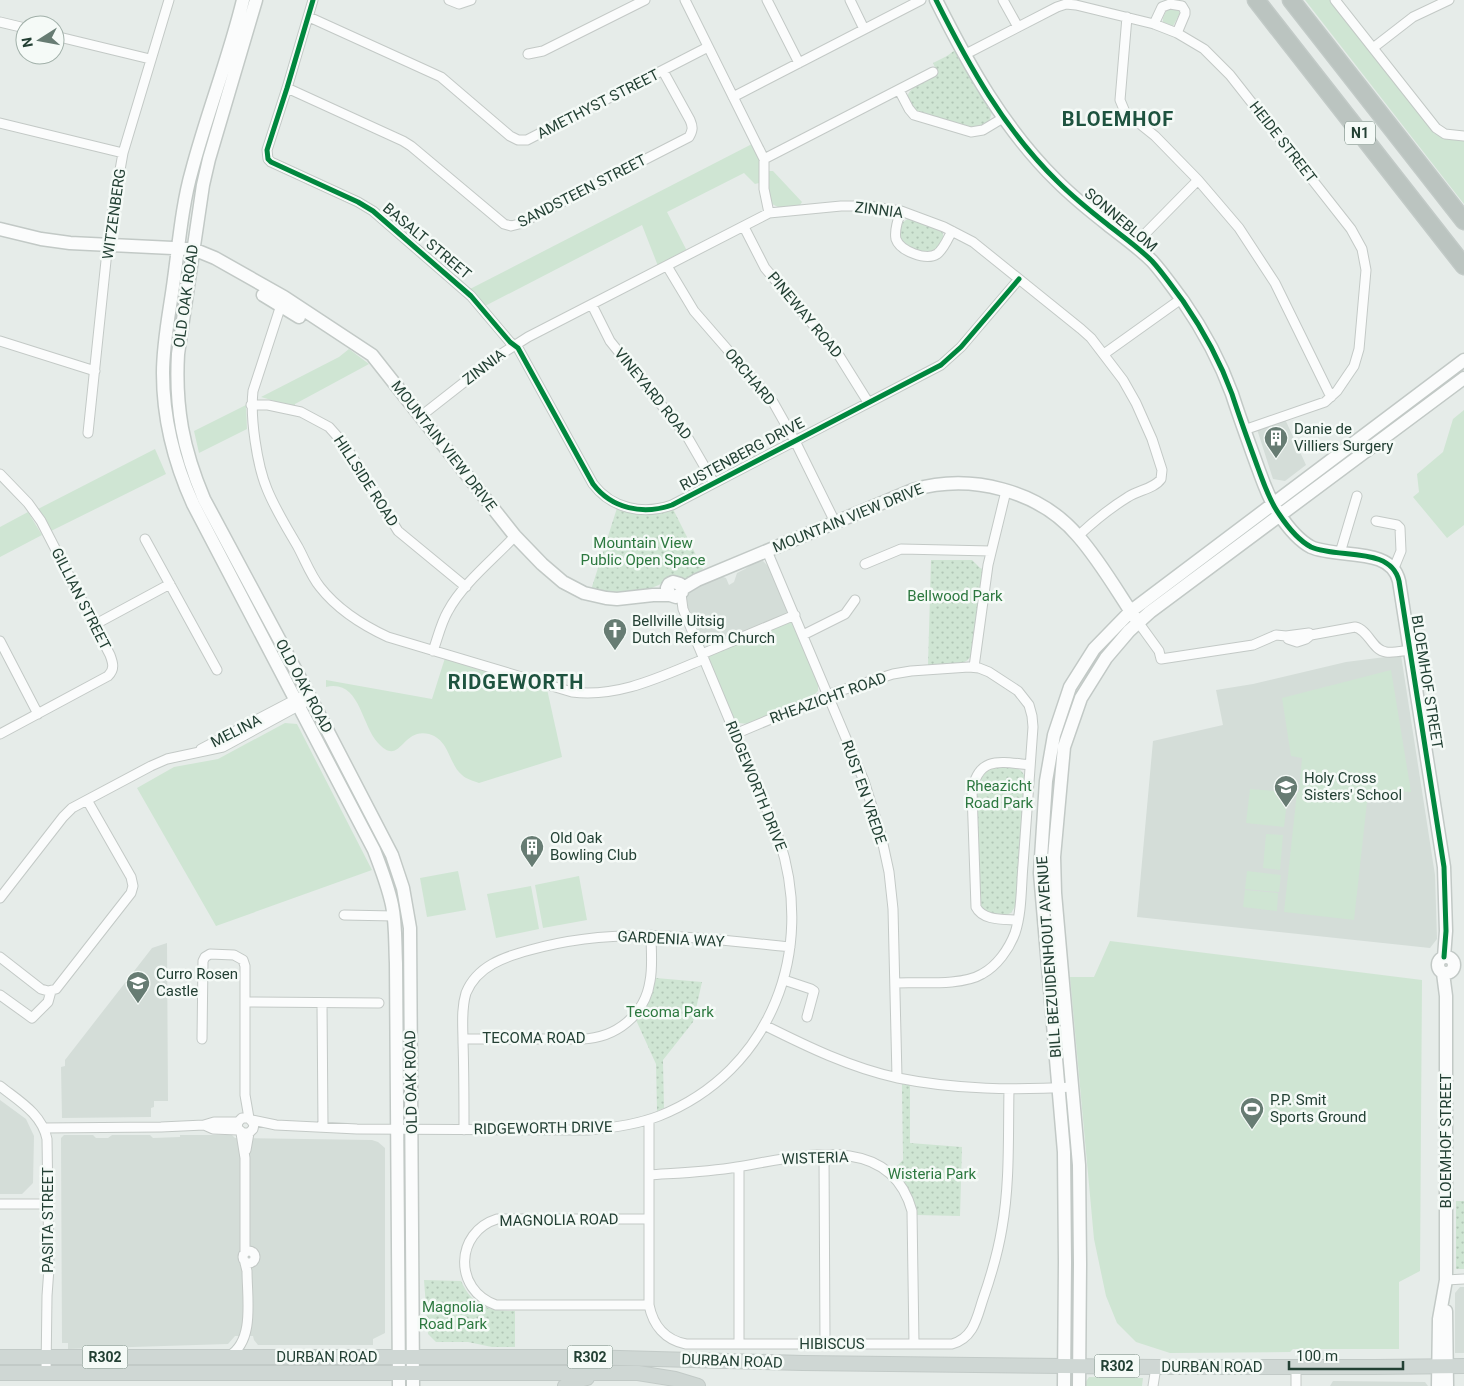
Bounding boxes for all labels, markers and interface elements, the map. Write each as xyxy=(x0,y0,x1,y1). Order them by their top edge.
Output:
north arrow xyxy=(15,15,65,65)
text: N xyxy=(18,36,36,49)
street label: AMETHYST STREET xyxy=(534,65,662,143)
street label: HEIDE STREET xyxy=(1246,98,1320,186)
district label: BLOEMHOF xyxy=(1062,107,1174,131)
road number: N1 xyxy=(1345,122,1375,144)
street label: SANDSTEEN STREET xyxy=(515,151,649,231)
street label: WITZENBERG xyxy=(99,167,129,261)
street label: SONNEBLOM xyxy=(1081,184,1161,256)
street label: ZINNIA xyxy=(854,198,904,222)
street label: BASALT STREET xyxy=(379,199,475,283)
street label: OLD OAK ROAD xyxy=(170,243,202,349)
street label: PINEWAY ROAD xyxy=(764,268,846,362)
street label: ZINNIA xyxy=(459,345,509,389)
street label: VINEYARD ROAD xyxy=(611,345,695,443)
street label: ORCHARD xyxy=(721,345,779,409)
street label: MOUNTAIN VIEW DRIVE xyxy=(387,377,501,515)
street label: RUSTENBERG DRIVE xyxy=(677,413,808,494)
place label: Danie de Villiers Surgery xyxy=(1294,420,1393,455)
building icon: Danie de Villiers Surgery xyxy=(1263,425,1289,459)
street label: HILLSIDE ROAD xyxy=(330,432,402,530)
street label: MOUNTAIN VIEW DRIVE xyxy=(770,479,926,556)
park label: Mountain View Public Open Space xyxy=(580,534,706,569)
street label: GILLIAN STREET xyxy=(48,545,114,653)
park label: Bellwood Park xyxy=(907,587,1003,605)
place label: Bellville Uitsig Dutch Reform Church xyxy=(632,612,775,647)
street label: BLOEMHOF STREET xyxy=(1408,614,1446,750)
church icon: Bellville Uitsig Dutch Reform Church xyxy=(602,617,628,651)
street label: OLD OAK ROAD xyxy=(272,636,336,736)
street label: RHEAZICHT ROAD xyxy=(767,669,889,727)
district label: RIDGEWORTH xyxy=(448,670,584,694)
street label: MELINA xyxy=(208,711,265,751)
street label: RIDGEWORTH DRIVE xyxy=(722,718,791,854)
street label: RUST EN VREDE xyxy=(838,738,890,847)
place label: Holy Cross Sisters' School xyxy=(1304,769,1402,804)
school or university icon: Holy Cross Sisters' School xyxy=(1273,774,1299,808)
park label: Rheazicht Road Park xyxy=(965,777,1034,812)
place label: Old Oak Bowling Club xyxy=(550,829,637,864)
building icon: Old Oak Bowling Club xyxy=(519,834,545,868)
street label: BILL BEZUIDENHOUT AVENUE xyxy=(1033,855,1065,1059)
street label: GARDENIA WAY xyxy=(617,927,725,951)
place label: Curro Rosen Castle xyxy=(156,965,238,1000)
school or university icon: Curro Rosen Castle xyxy=(125,970,151,1004)
park label: Tecoma Park xyxy=(626,1003,714,1021)
street label: TECOMA ROAD xyxy=(482,1029,586,1047)
street label: OLD OAK ROAD xyxy=(401,1030,421,1134)
street label: BLOEMHOF STREET xyxy=(1437,1073,1455,1209)
place label: P.P. Smit Sports Ground xyxy=(1270,1091,1366,1126)
sports icon: P.P. Smit Sports Ground xyxy=(1239,1096,1265,1130)
street label: RIDGEWORTH DRIVE xyxy=(473,1118,613,1138)
street label: WISTERIA xyxy=(781,1148,849,1168)
park label: Wisteria Park xyxy=(888,1165,977,1183)
street label: PASITA STREET xyxy=(39,1167,57,1273)
street label: MAGNOLIA ROAD xyxy=(499,1210,619,1230)
park label: Magnolia Road Park xyxy=(419,1298,488,1333)
street label: HIBISCUS xyxy=(799,1335,865,1353)
scale bar xyxy=(1289,1338,1403,1370)
road number: R302 xyxy=(82,1345,128,1368)
road number: R302 xyxy=(568,1345,612,1368)
text: 100 m xyxy=(1296,1347,1338,1365)
street label: DURBAN ROAD xyxy=(276,1348,378,1366)
street label: DURBAN ROAD xyxy=(681,1350,783,1372)
road number: R302 xyxy=(1094,1354,1140,1378)
street label: DURBAN ROAD xyxy=(1161,1358,1263,1376)

